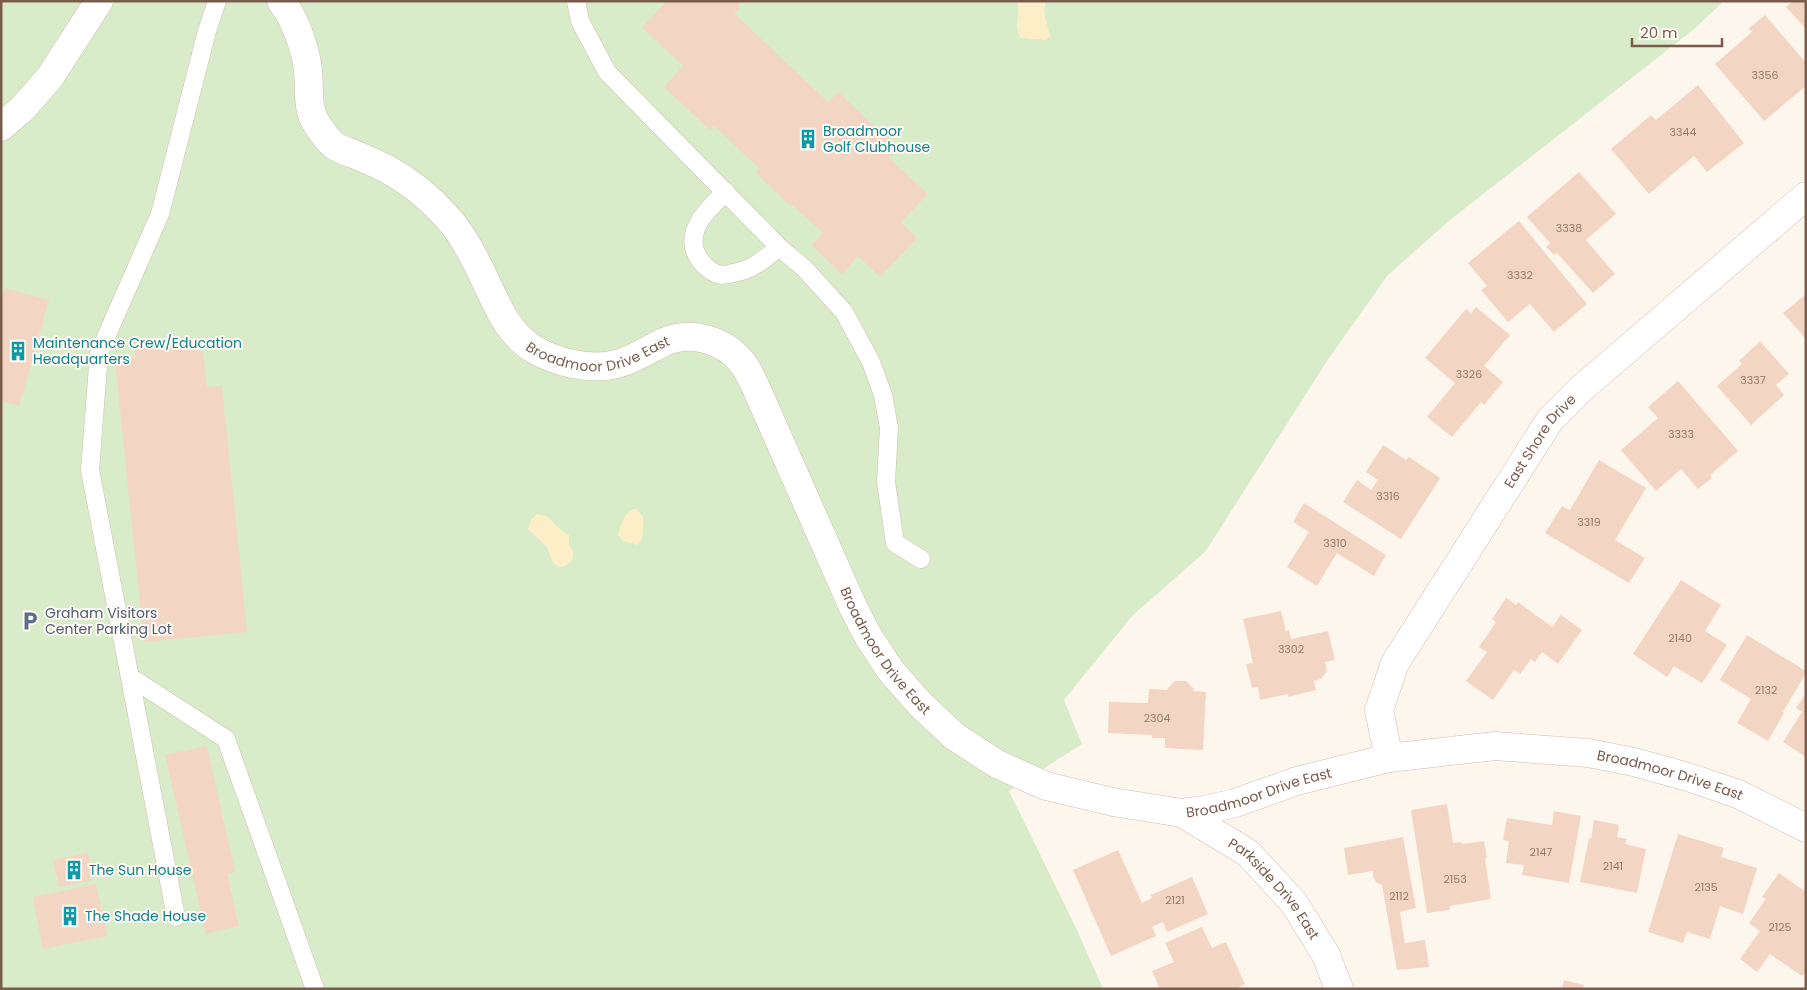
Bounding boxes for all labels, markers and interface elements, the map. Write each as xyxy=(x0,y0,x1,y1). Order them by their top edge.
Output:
scale bar xyxy=(1632,15,1722,47)
text: 20 m xyxy=(1640,22,1678,43)
house number: 3356 xyxy=(1752,67,1778,83)
place label: Broadmoor Golf Clubhouse xyxy=(823,121,931,157)
house number: 3344 xyxy=(1670,124,1696,140)
building icon: Broadmoor Golf Clubhouse xyxy=(797,128,819,150)
house number: 3338 xyxy=(1556,220,1582,236)
house number: 3332 xyxy=(1507,267,1533,283)
street label: Broadmoor Drive East xyxy=(523,329,675,349)
text: Broadmoor Drive East xyxy=(522,331,672,377)
place label: Maintenance Crew/Education Headquarters xyxy=(33,333,242,369)
building icon: Maintenance Crew/Education Headquarters xyxy=(7,340,29,362)
house number: 3326 xyxy=(1456,366,1482,382)
house number: 3337 xyxy=(1740,372,1766,388)
street label: East Shore Drive xyxy=(1499,389,1581,492)
house number: 3333 xyxy=(1668,426,1694,442)
house number: 3316 xyxy=(1376,488,1400,504)
house number: 3319 xyxy=(1577,514,1601,530)
house number: 3310 xyxy=(1323,535,1347,551)
street label: Broadmoor Drive East xyxy=(835,584,935,719)
place label: Graham Visitors Center Parking Lot xyxy=(45,603,172,639)
parking icon: Graham Visitors Center Parking Lot xyxy=(19,610,41,632)
house number: 2140 xyxy=(1668,630,1692,646)
house number: 3302 xyxy=(1278,641,1304,657)
house number: 2132 xyxy=(1755,682,1777,698)
house number: 2304 xyxy=(1144,710,1170,726)
street label: Broadmoor Drive East xyxy=(1595,745,1747,805)
street label: Broadmoor Drive East xyxy=(1185,763,1334,822)
street label: Parkside Drive East xyxy=(1224,833,1324,943)
house number: 2147 xyxy=(1530,844,1552,860)
house number: 2141 xyxy=(1603,858,1623,874)
building icon: The Sun House xyxy=(63,859,85,881)
place label: The Sun House xyxy=(89,860,192,880)
house number: 2153 xyxy=(1443,871,1467,887)
house number: 2135 xyxy=(1694,879,1718,895)
house number: 2112 xyxy=(1389,888,1409,904)
house number: 2121 xyxy=(1165,892,1185,908)
building icon: The Shade House xyxy=(59,905,81,927)
place label: The Shade House xyxy=(85,906,206,926)
house number: 2125 xyxy=(1768,919,1792,935)

